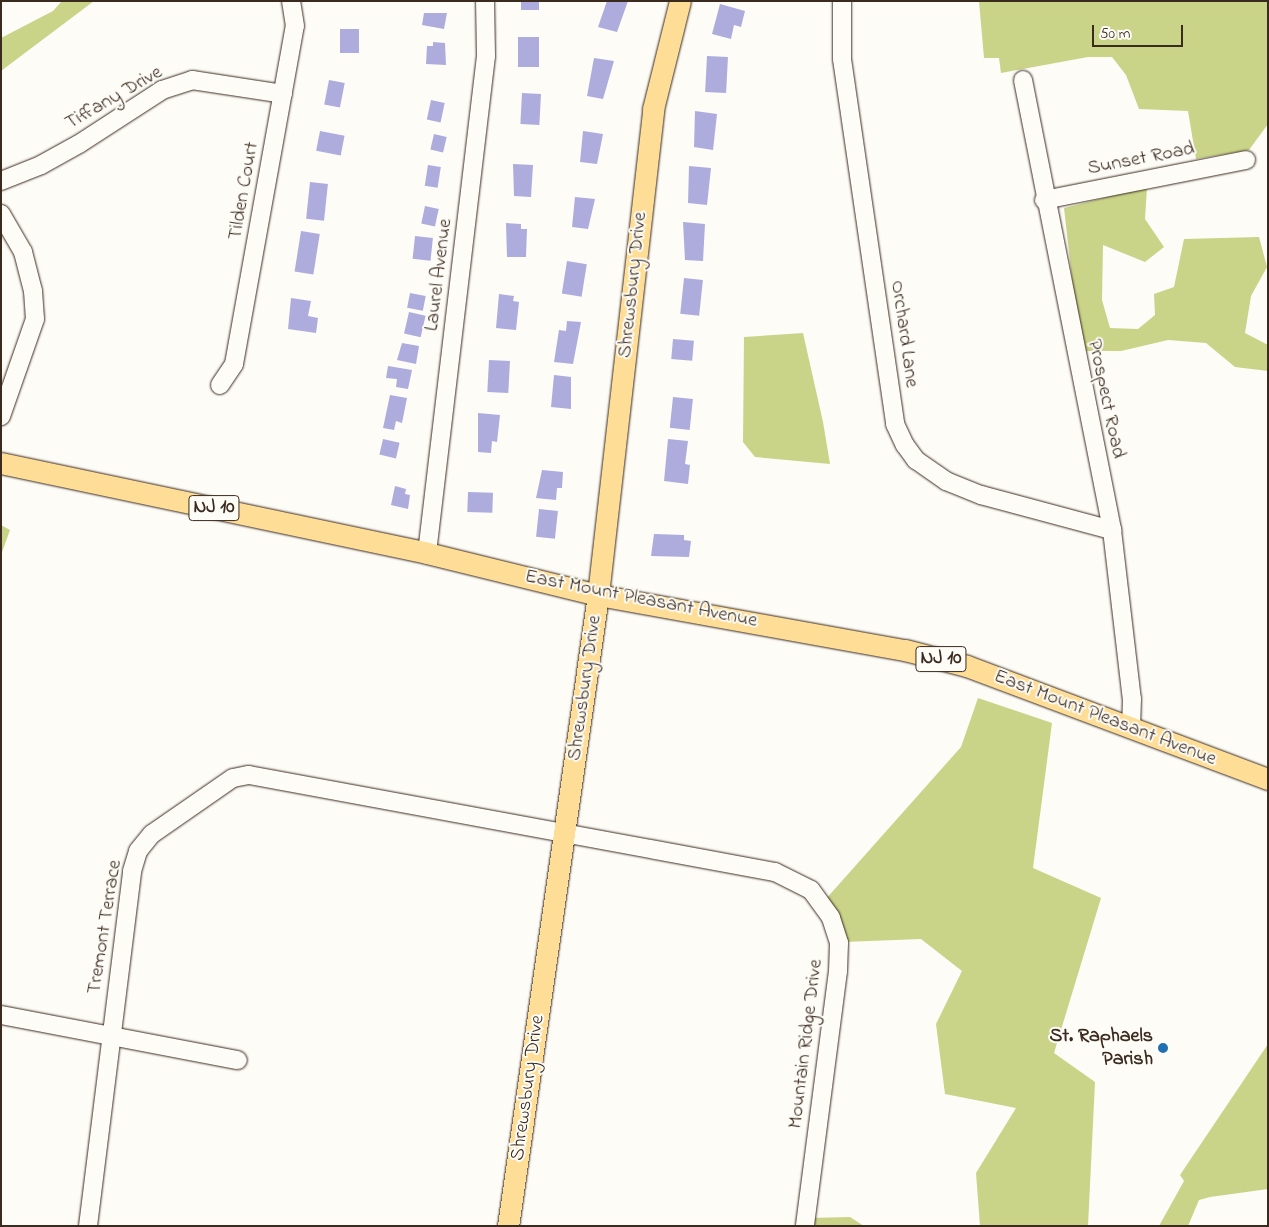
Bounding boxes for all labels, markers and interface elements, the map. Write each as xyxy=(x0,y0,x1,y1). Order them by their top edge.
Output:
scale bar xyxy=(1094,15,1185,47)
text: 50 m xyxy=(1100,23,1130,45)
street label: Tiffany Drive xyxy=(61,61,167,135)
street label: Sunset Road xyxy=(1085,137,1197,181)
street label: Tilden Court xyxy=(224,140,264,242)
street label: Shrewsbury Drive xyxy=(613,211,653,359)
street label: Laurel Avenue xyxy=(420,218,458,332)
street label: Orchard Lane xyxy=(885,279,923,389)
street label: Prospect Road xyxy=(1082,337,1130,461)
road number: NJ 10 xyxy=(188,492,240,524)
street label: East Mount Pleasant Avenue xyxy=(523,565,759,633)
street label: Shrewsbury Drive xyxy=(563,614,607,762)
road number: NJ 10 xyxy=(915,642,967,676)
street label: East Mount Pleasant Avenue xyxy=(990,664,1220,772)
street label: Tremont Terrace xyxy=(83,858,127,996)
street label: Mountain Ridge Drive xyxy=(784,958,828,1130)
street label: Shrewsbury Drive xyxy=(506,1014,550,1162)
place label: St. Raphaels Parish xyxy=(1049,1024,1153,1071)
marker: St. Raphaels Parish xyxy=(1157,1042,1169,1054)

